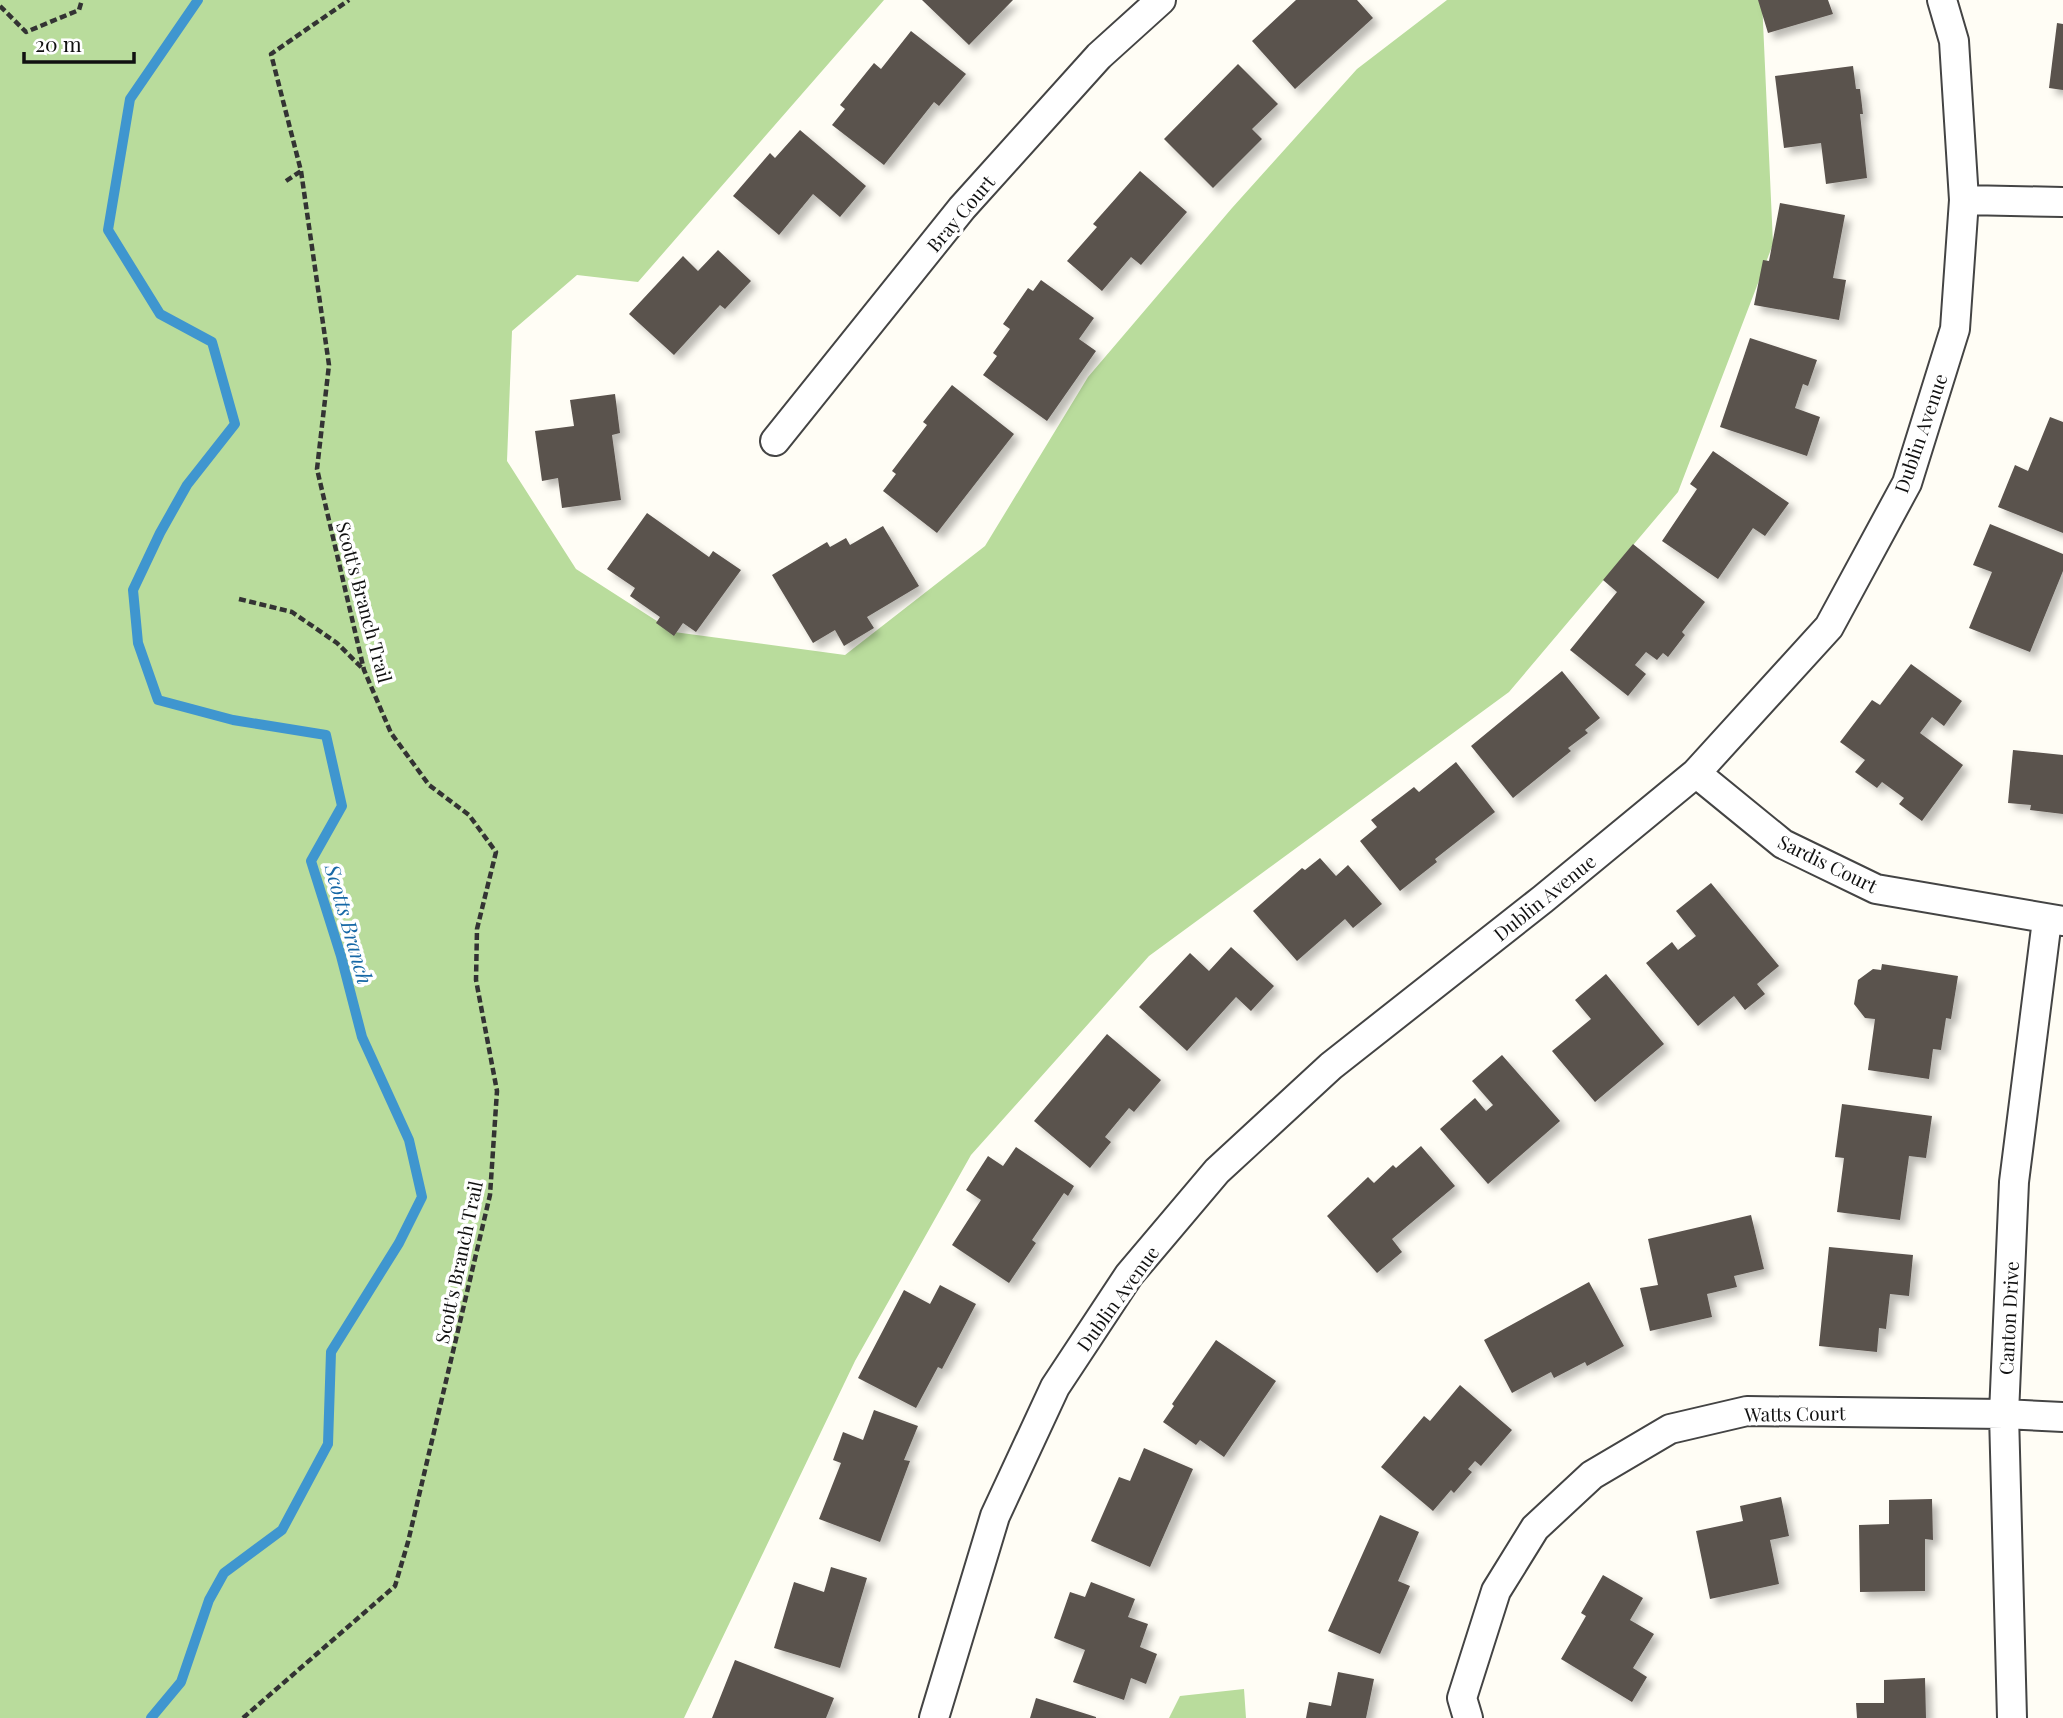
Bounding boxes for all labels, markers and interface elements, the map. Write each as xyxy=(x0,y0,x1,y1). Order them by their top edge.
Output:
scale bar xyxy=(24,21,135,65)
text: 20 m xyxy=(35,29,82,57)
street label: Bray Court xyxy=(920,169,1000,257)
street label: Dublin Avenue xyxy=(1887,370,1953,496)
street label: Scott's Branch Trail xyxy=(331,519,399,686)
street label: Sardis Court xyxy=(1774,828,1882,898)
street label: Dublin Avenue xyxy=(1487,848,1601,946)
water label: Scotts Branch xyxy=(319,860,381,987)
street label: Scott's Branch Trail xyxy=(428,1178,488,1346)
street label: Dublin Avenue xyxy=(1070,1240,1164,1356)
street label: Canton Drive xyxy=(1992,1261,2024,1375)
street label: Watts Court xyxy=(1743,1399,1846,1427)

